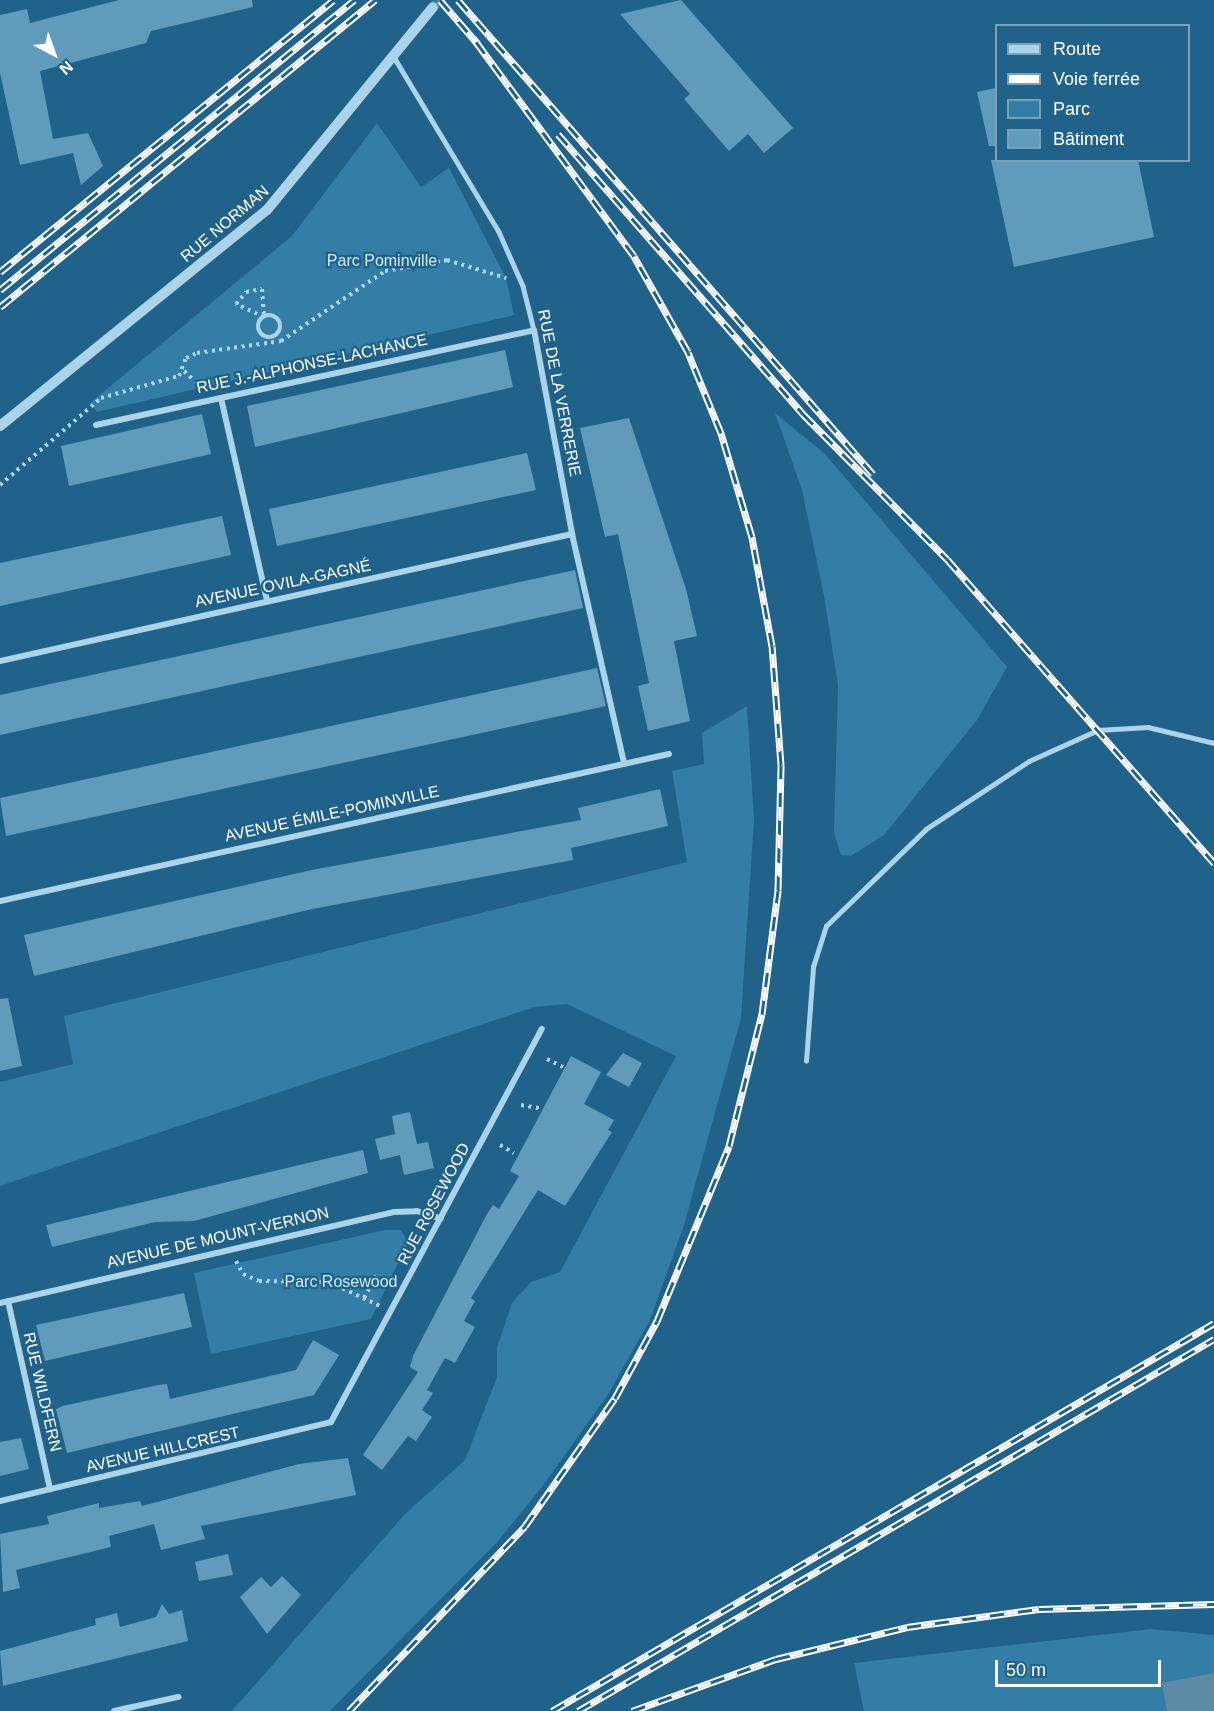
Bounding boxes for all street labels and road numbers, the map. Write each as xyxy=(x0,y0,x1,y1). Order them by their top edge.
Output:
street label: RUE NORMAN xyxy=(177,182,273,266)
street label: RUE DE LA VERRERIE xyxy=(533,307,585,479)
street label: RUE J.-ALPHONSE-LACHANCE xyxy=(195,330,429,398)
street label: AVENUE OVILA-GAGNÉ xyxy=(193,556,373,612)
street label: AVENUE ÉMILE-POMINVILLE xyxy=(223,782,441,846)
street label: RUE ROSEWOOD xyxy=(394,1140,474,1268)
street label: AVENUE DE MOUNT-VERNON xyxy=(105,1203,331,1273)
street label: RUE WILDFERN xyxy=(19,1331,65,1453)
street label: AVENUE HILLCREST xyxy=(84,1423,242,1477)

